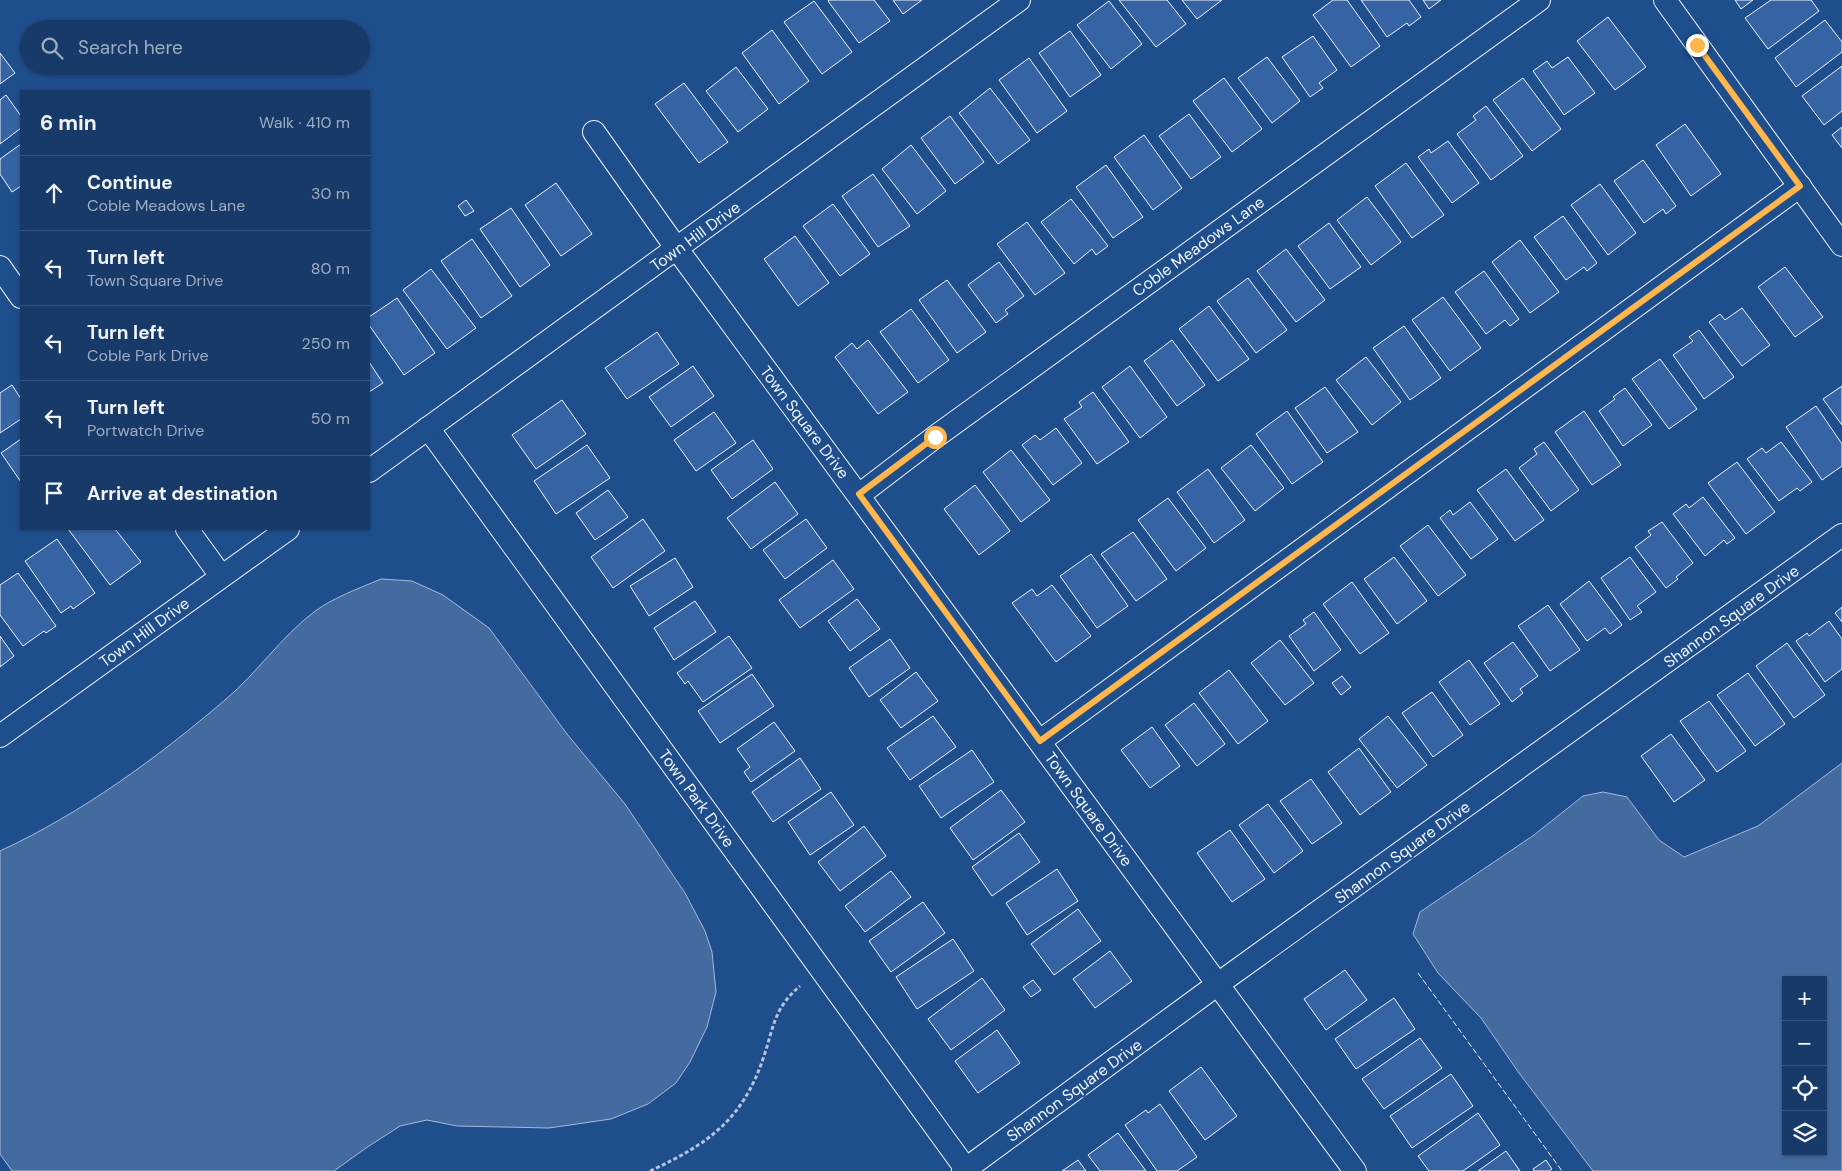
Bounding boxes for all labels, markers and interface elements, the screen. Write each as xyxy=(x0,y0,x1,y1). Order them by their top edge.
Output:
search box xyxy=(20,20,370,75)
icon: search xyxy=(38,34,66,62)
route end xyxy=(1686,34,1709,57)
text: Search here xyxy=(78,35,183,60)
text: 6 min xyxy=(40,109,97,137)
text: Walk · 410 m xyxy=(259,112,350,133)
text: Continue xyxy=(87,170,173,195)
icon: ahead xyxy=(40,179,68,207)
text: 30 m xyxy=(311,183,350,204)
street label: Coble Meadows Lane xyxy=(1128,191,1268,301)
text: Coble Meadows Lane xyxy=(87,195,245,216)
street label: Town Hill Drive xyxy=(646,197,745,276)
text: Turn left xyxy=(87,245,165,270)
icon: left xyxy=(40,254,68,282)
text: 80 m xyxy=(311,258,350,279)
text: Town Square Drive xyxy=(87,270,223,291)
text: Turn left xyxy=(87,320,165,345)
icon: left xyxy=(40,329,68,357)
text: 250 m xyxy=(302,333,350,354)
text: Coble Park Drive xyxy=(87,345,209,366)
street label: Town Square Drive xyxy=(755,362,854,483)
text: Turn left xyxy=(87,395,165,420)
icon: left xyxy=(40,404,68,432)
text: 50 m xyxy=(311,408,350,429)
text: Portwatch Drive xyxy=(87,420,204,441)
route start xyxy=(924,426,947,449)
icon: arrive xyxy=(40,479,68,507)
text: Arrive at destination xyxy=(87,481,278,506)
street label: Shannon Square Drive xyxy=(1659,560,1803,673)
street label: Town Hill Drive xyxy=(95,593,194,672)
street label: Town Park Drive xyxy=(654,745,739,851)
street label: Town Square Drive xyxy=(1040,748,1137,871)
street label: Shannon Square Drive xyxy=(1330,796,1474,909)
map controls xyxy=(1782,976,1827,1156)
button: + xyxy=(1782,976,1827,1021)
button: − xyxy=(1782,1021,1827,1066)
street label: Shannon Square Drive xyxy=(1002,1034,1146,1147)
button: locate xyxy=(1782,1066,1827,1111)
button: layers xyxy=(1782,1111,1827,1156)

